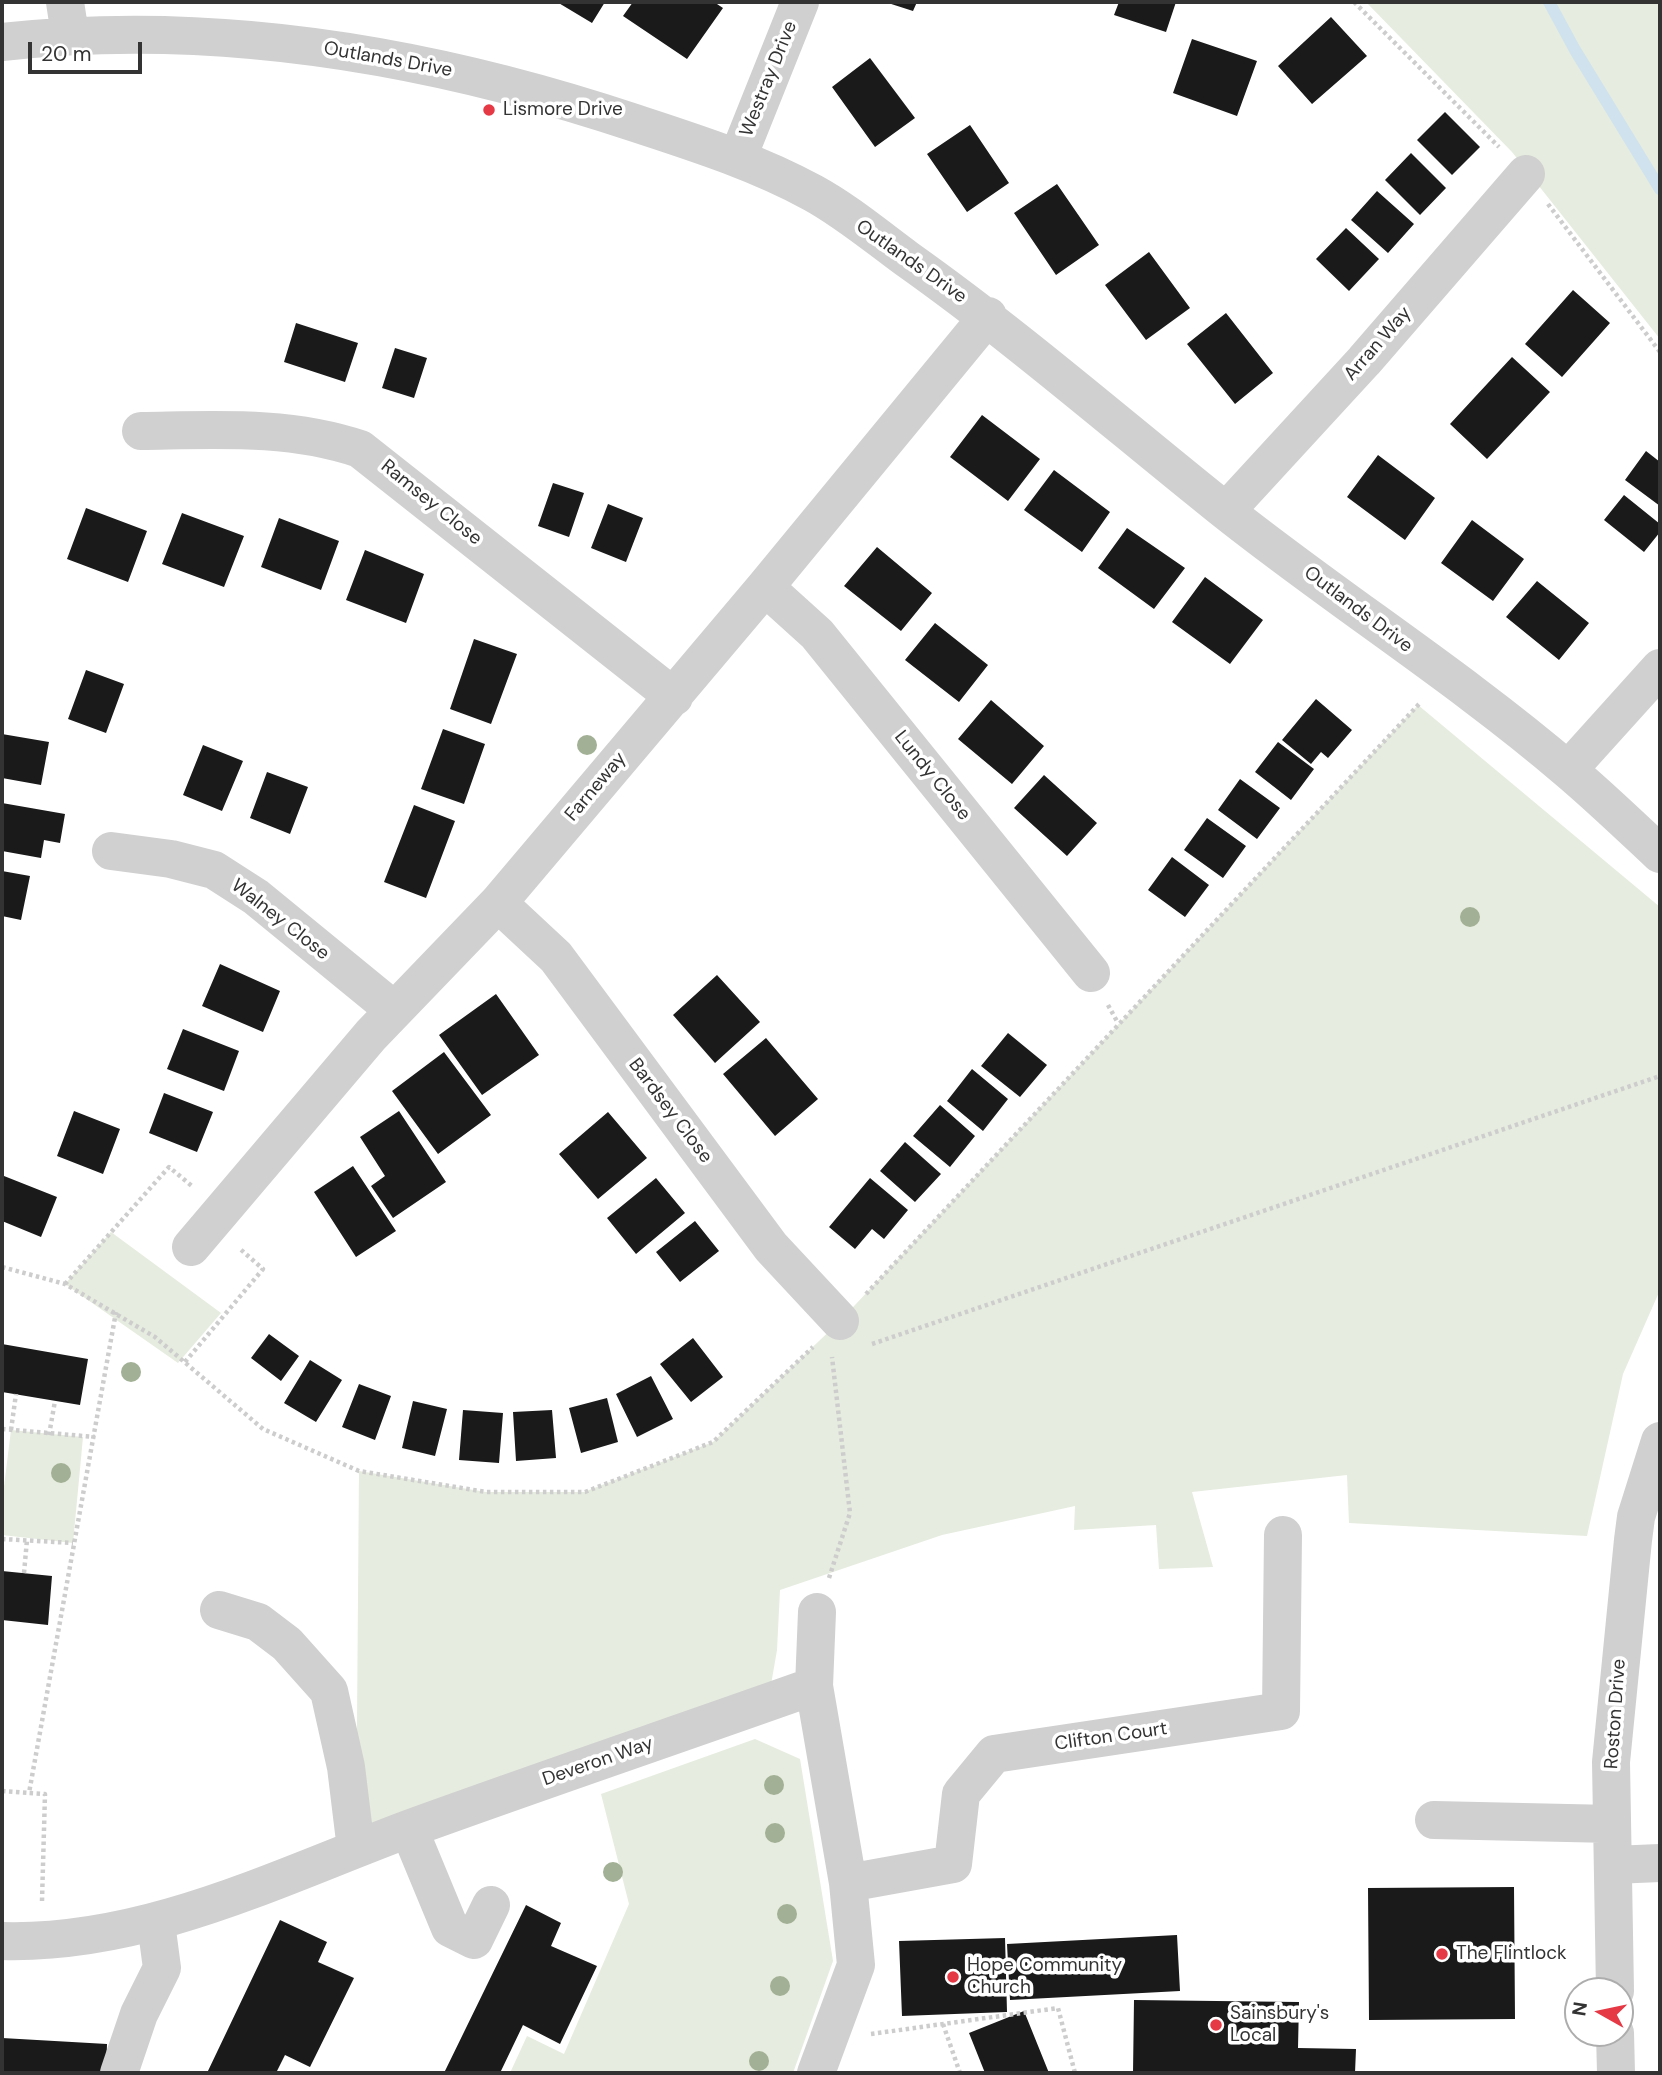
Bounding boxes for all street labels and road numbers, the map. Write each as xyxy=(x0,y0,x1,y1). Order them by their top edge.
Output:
street label: Westray Drive xyxy=(735,18,803,140)
street label: Outlands Drive xyxy=(322,37,454,83)
street label: Outlands Drive xyxy=(851,215,971,309)
street label: Arran Way xyxy=(1340,302,1416,386)
street label: Ramsey Close xyxy=(376,455,486,551)
street label: Outlands Drive xyxy=(1299,562,1417,658)
street label: Lundy Close xyxy=(889,727,975,825)
street label: Farneway xyxy=(561,748,631,826)
street label: Walney Close xyxy=(226,875,334,965)
street label: Bardsey Close xyxy=(623,1054,717,1168)
street label: Roston Drive xyxy=(1601,1658,1631,1770)
street label: Clifton Court xyxy=(1053,1718,1169,1756)
street label: Deveron Way xyxy=(540,1732,656,1792)

